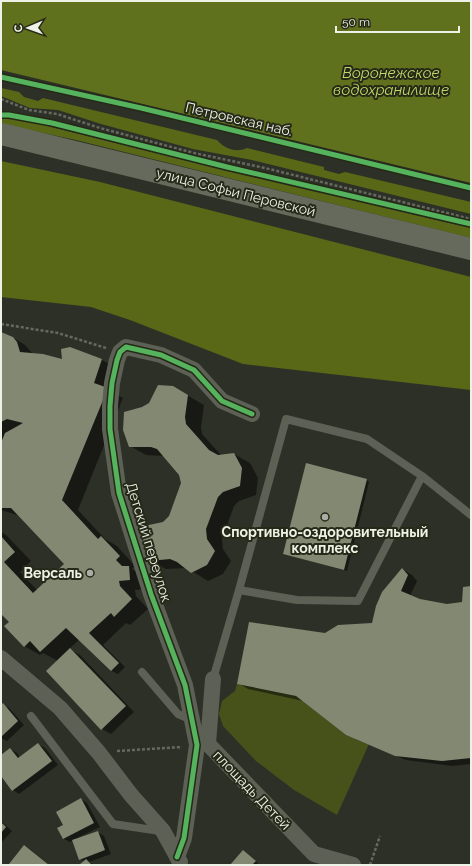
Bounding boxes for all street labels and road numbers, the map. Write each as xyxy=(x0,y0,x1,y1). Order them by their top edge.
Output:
street label: Петровская наб. xyxy=(184,99,294,139)
street label: улица Софьи Перовской xyxy=(155,164,317,220)
street label: Детский переулок xyxy=(123,480,175,604)
street label: площадь Детей xyxy=(210,747,294,833)

